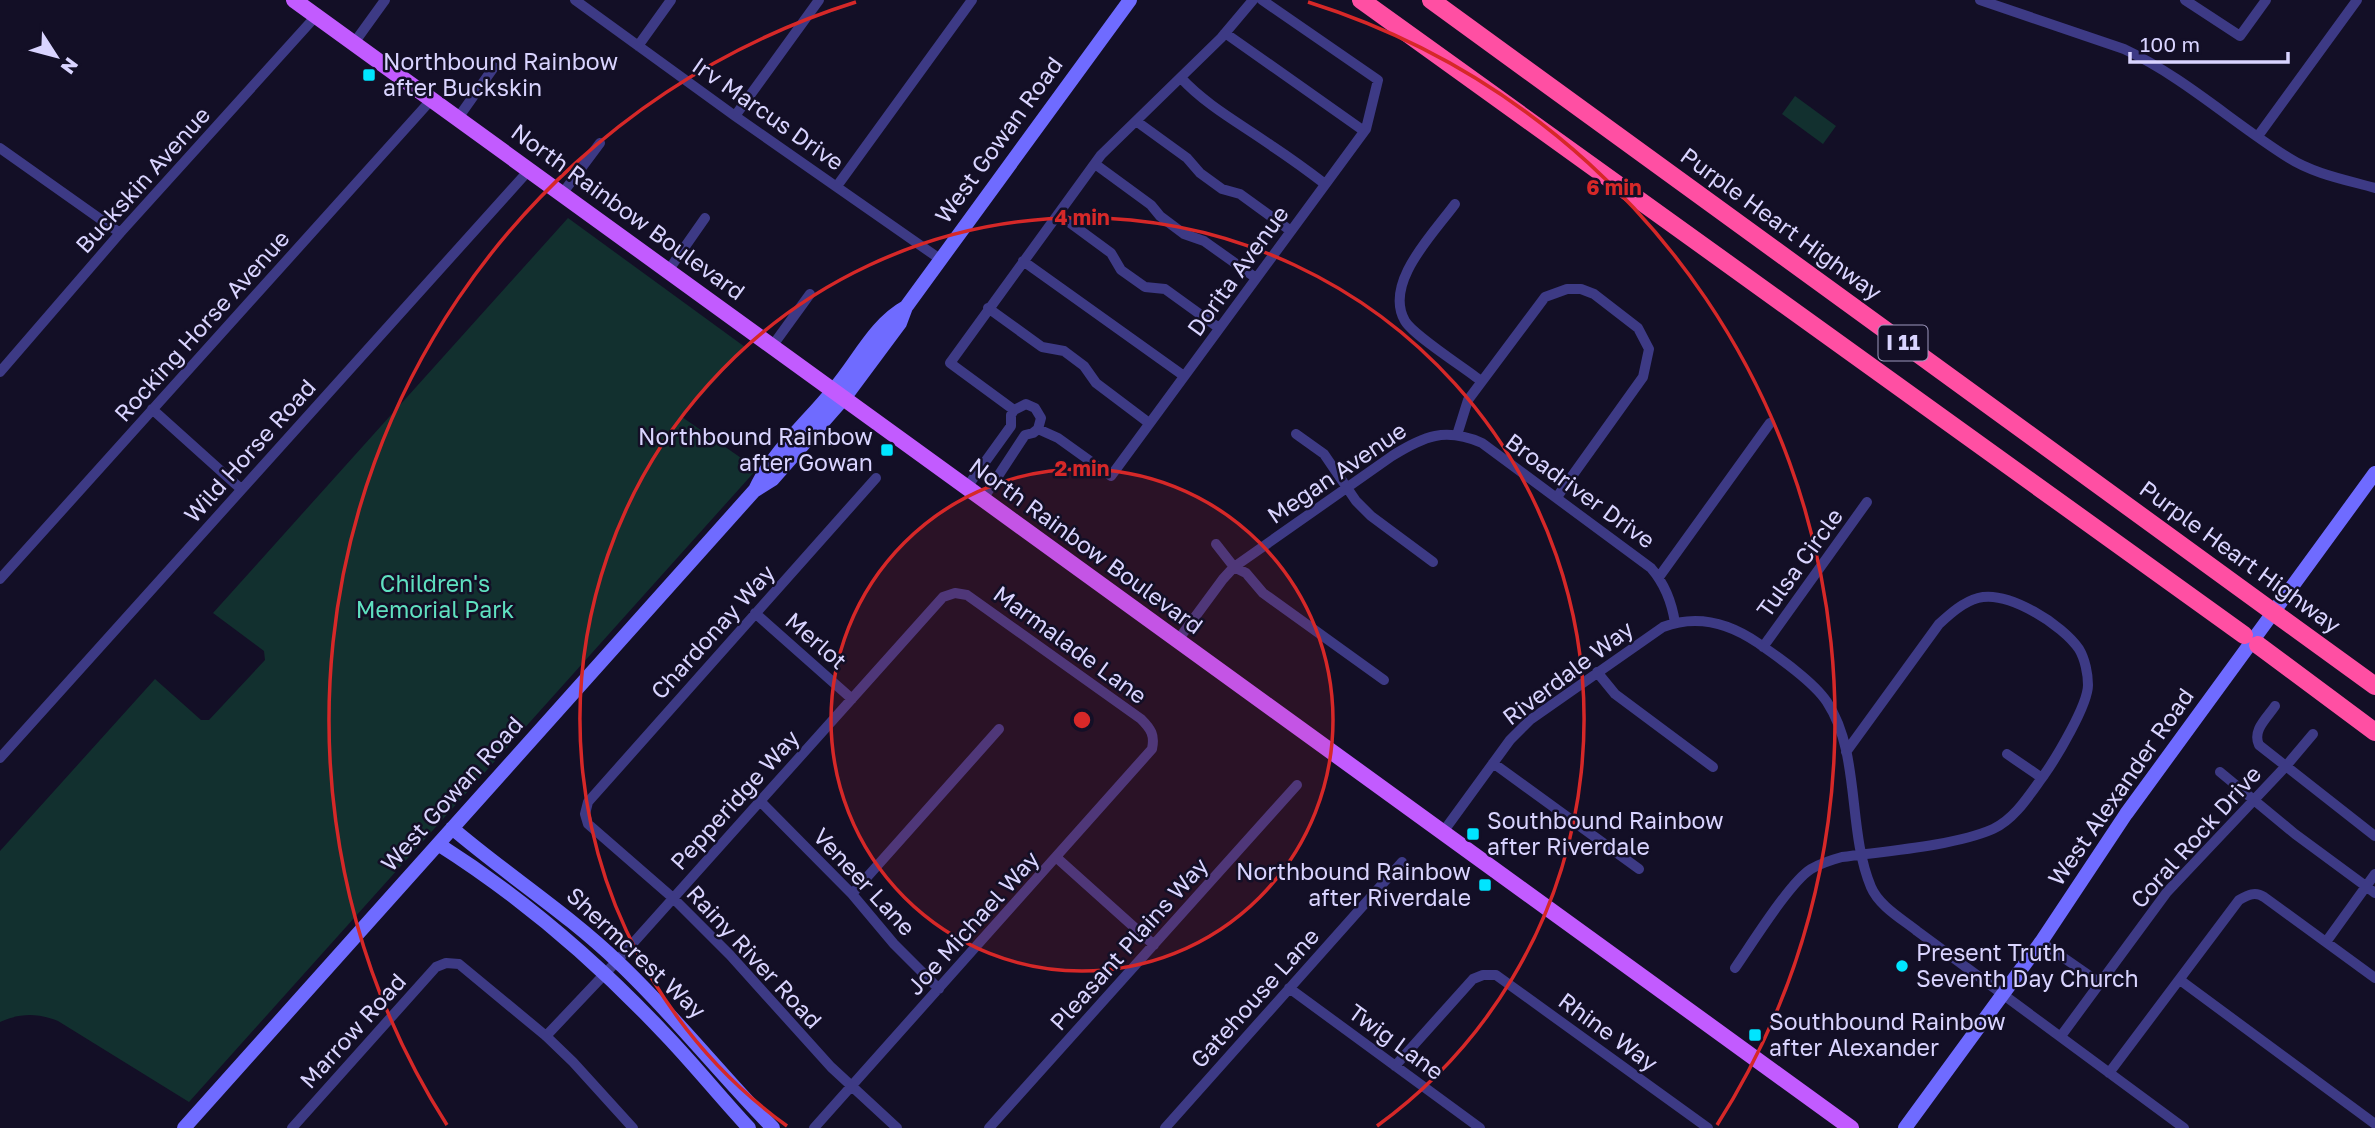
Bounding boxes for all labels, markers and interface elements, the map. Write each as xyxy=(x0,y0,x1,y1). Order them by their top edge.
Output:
north arrow xyxy=(21,21,91,91)
scale bar xyxy=(2130,21,2288,65)
text: 100 m xyxy=(2140,31,2200,57)
place label: Northbound Rainbow after Buckskin xyxy=(383,47,618,101)
street label: Irv Marcus Drive xyxy=(687,51,850,176)
street label: West Gowan Road xyxy=(928,51,1068,228)
text: N xyxy=(57,54,84,79)
marker: Northbound Rainbow after Buckskin xyxy=(361,67,377,83)
street label: Buckskin Avenue xyxy=(69,100,215,258)
street label: North Rainbow Boulevard xyxy=(506,117,751,305)
street label: Purple Heart Highway xyxy=(1676,141,1888,306)
text: 6 min xyxy=(1586,174,1642,200)
street label: Dorita Avenue xyxy=(1181,200,1294,341)
text: 4 min xyxy=(1054,204,1110,230)
street label: Rocking Horse Avenue xyxy=(108,224,295,427)
road number: I 11 xyxy=(1878,326,1927,360)
street label: Wild Horse Road xyxy=(178,373,321,528)
street label: Megan Avenue xyxy=(1262,415,1411,529)
place label: Northbound Rainbow after Gowan xyxy=(638,422,873,476)
street label: Broadriver Drive xyxy=(1500,427,1661,554)
marker: Northbound Rainbow after Gowan xyxy=(879,442,895,458)
street label: North Rainbow Boulevard xyxy=(964,451,1209,639)
text: 2 min xyxy=(1055,455,1109,481)
street label: Purple Heart Highway xyxy=(2135,474,2347,639)
street label: Tulsa Circle xyxy=(1750,502,1848,622)
street label: Chardonay Way xyxy=(645,558,780,704)
park label: Children's Memorial Park xyxy=(356,569,514,623)
street label: Marmalade Lane xyxy=(989,579,1153,709)
street label: Merlot xyxy=(780,606,853,675)
street label: Riverdale Way xyxy=(1497,614,1638,730)
street label: West Alexander Road xyxy=(2041,682,2199,891)
centre of rings xyxy=(1070,708,1094,732)
street label: West Gowan Road xyxy=(374,710,528,877)
street label: Pepperidge Way xyxy=(664,723,805,875)
street label: Coral Rock Drive xyxy=(2124,759,2266,913)
place label: Southbound Rainbow after Riverdale xyxy=(1487,806,1724,860)
street label: Veneer Lane xyxy=(808,822,922,941)
marker: Southbound Rainbow after Riverdale xyxy=(1465,826,1481,842)
street label: Joe Michael Way xyxy=(900,844,1044,1000)
street label: Pleasant Plains Way xyxy=(1043,851,1213,1035)
place label: Northbound Rainbow after Riverdale xyxy=(1236,857,1471,911)
marker: Northbound Rainbow after Riverdale xyxy=(1477,877,1493,893)
street label: Rainy River Road xyxy=(681,879,828,1034)
street label: Shermcrest Way xyxy=(561,881,712,1024)
street label: Gatehouse Lane xyxy=(1184,922,1324,1073)
place label: Present Truth Seventh Day Church xyxy=(1916,938,2139,992)
marker: Present Truth Seventh Day Church xyxy=(1894,958,1910,974)
street label: Marrow Road xyxy=(293,967,411,1094)
street label: Rhine Way xyxy=(1554,986,1664,1077)
street label: Twig Lane xyxy=(1344,997,1450,1085)
place label: Southbound Rainbow after Alexander xyxy=(1769,1007,2006,1061)
marker: Southbound Rainbow after Alexander xyxy=(1747,1027,1763,1043)

